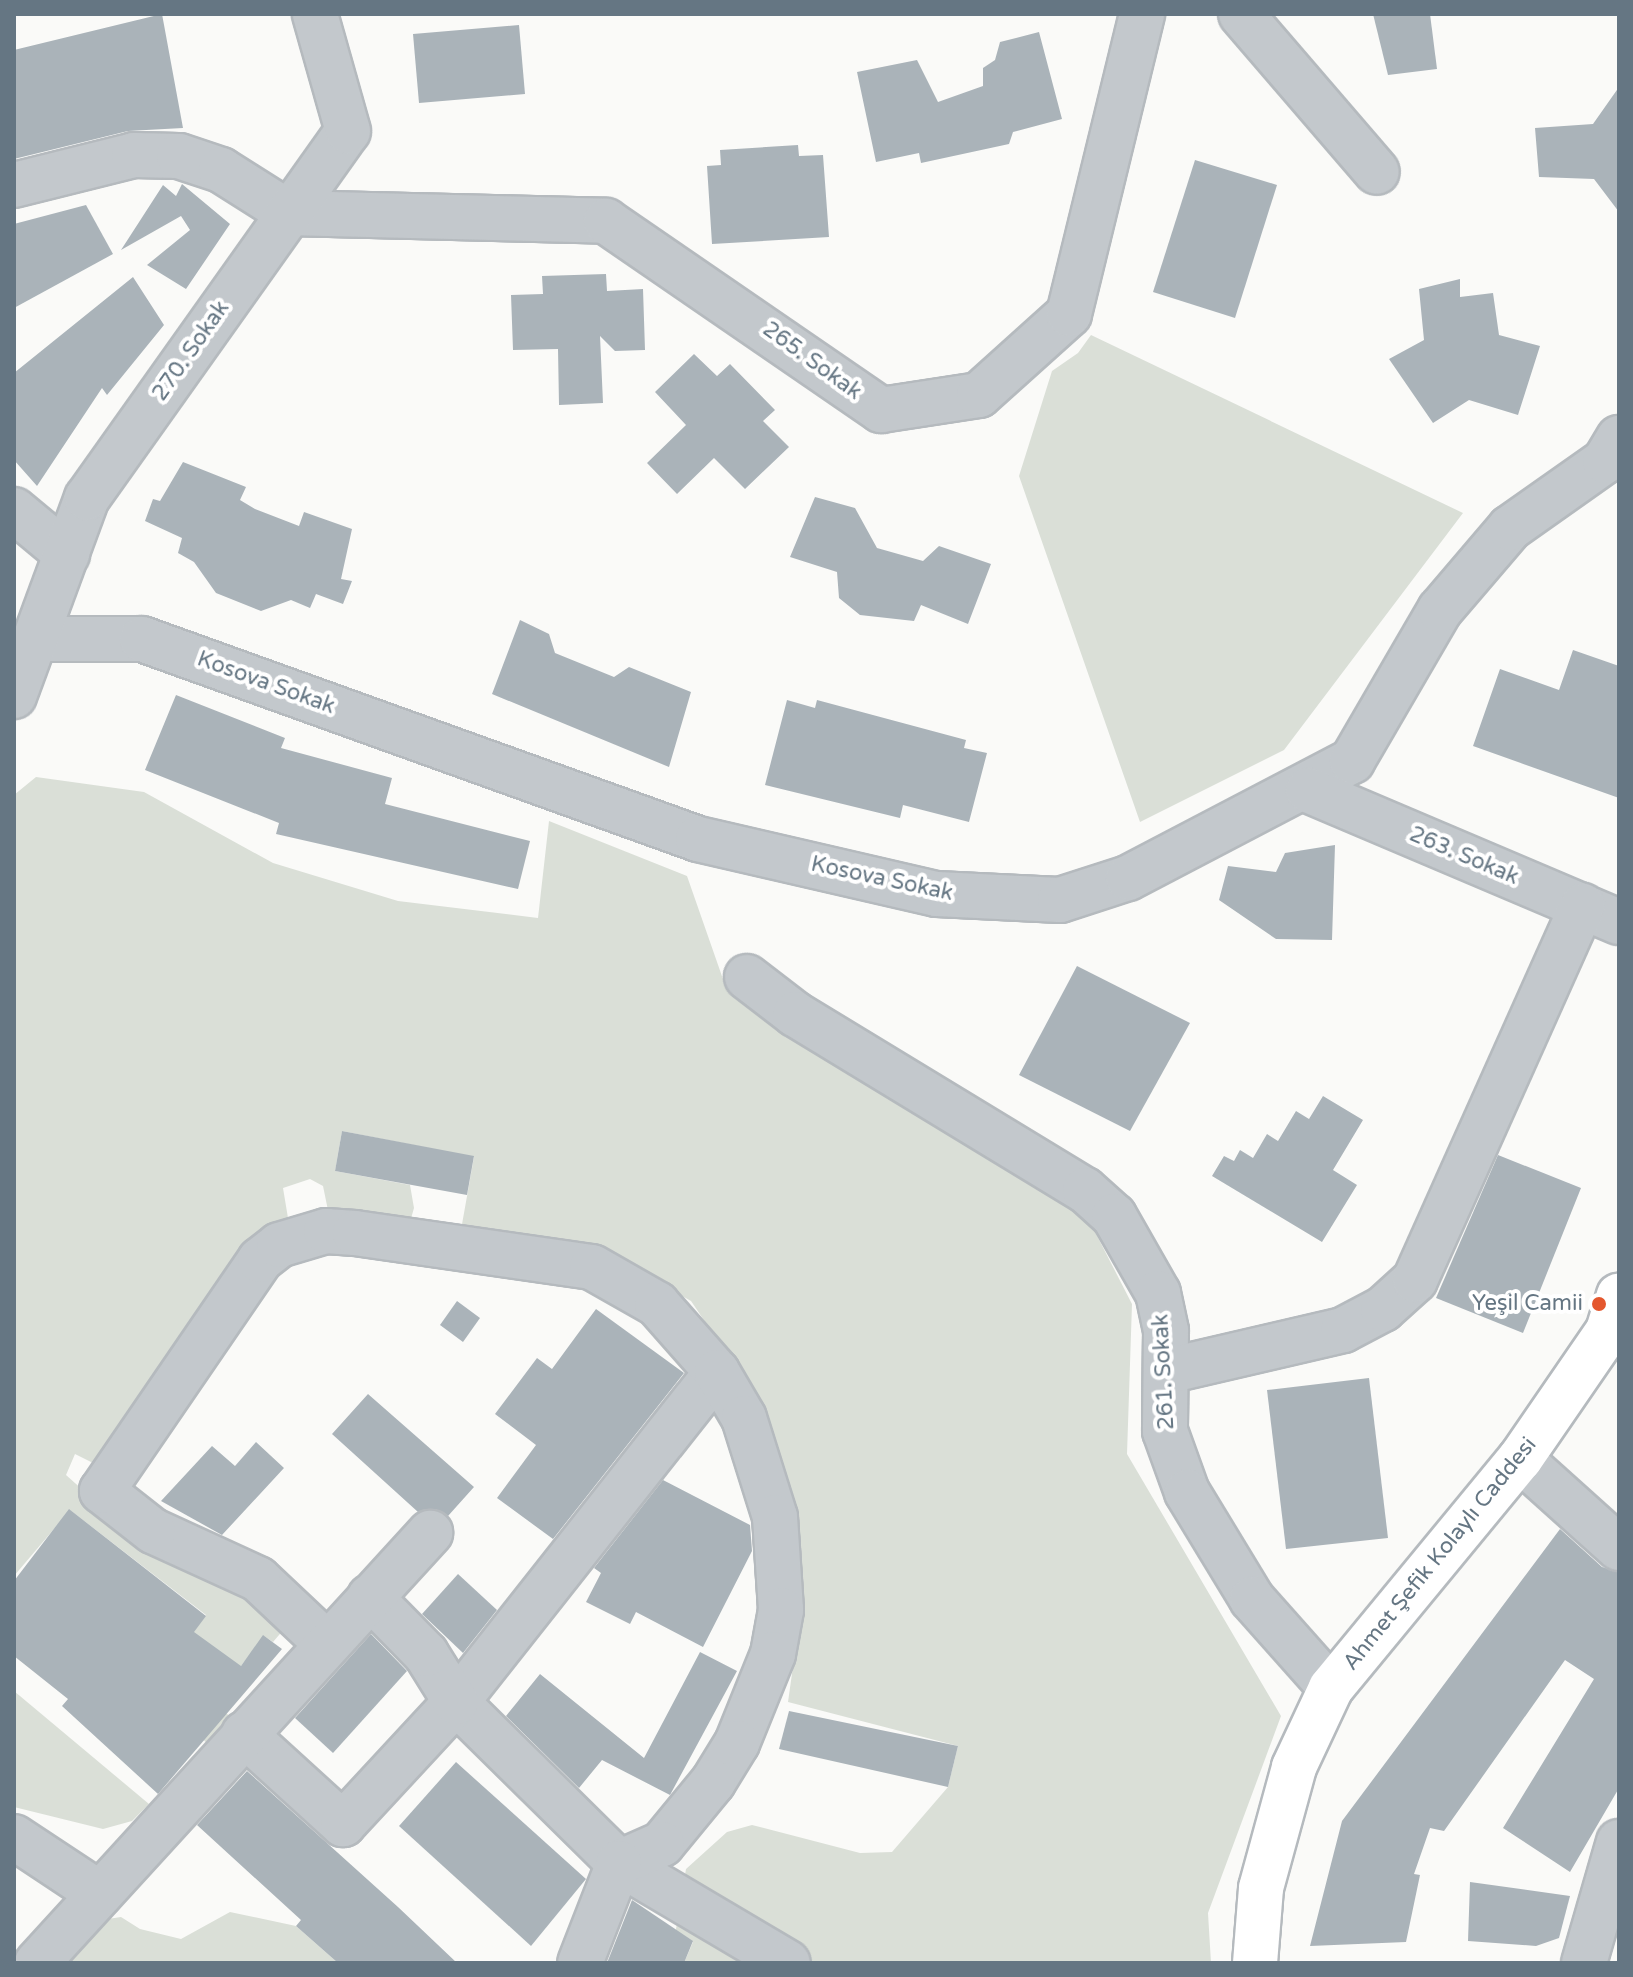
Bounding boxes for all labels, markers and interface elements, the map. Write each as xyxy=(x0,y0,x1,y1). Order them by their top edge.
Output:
street label: 270. Sokak xyxy=(147,296,235,406)
street label: 265. Sokak xyxy=(757,316,867,406)
street label: Kosova Sokak xyxy=(194,646,338,720)
street label: 263. Sokak xyxy=(1405,821,1523,891)
street label: Kosova Sokak xyxy=(809,851,955,907)
place label: Yeşil Camii xyxy=(1472,1291,1583,1317)
marker: Yeşil Camii xyxy=(1590,1295,1608,1313)
street label: 261. Sokak xyxy=(1148,1313,1180,1431)
street label: Ahmet Şefik Kolaylı Caddesi xyxy=(1338,1432,1542,1676)

